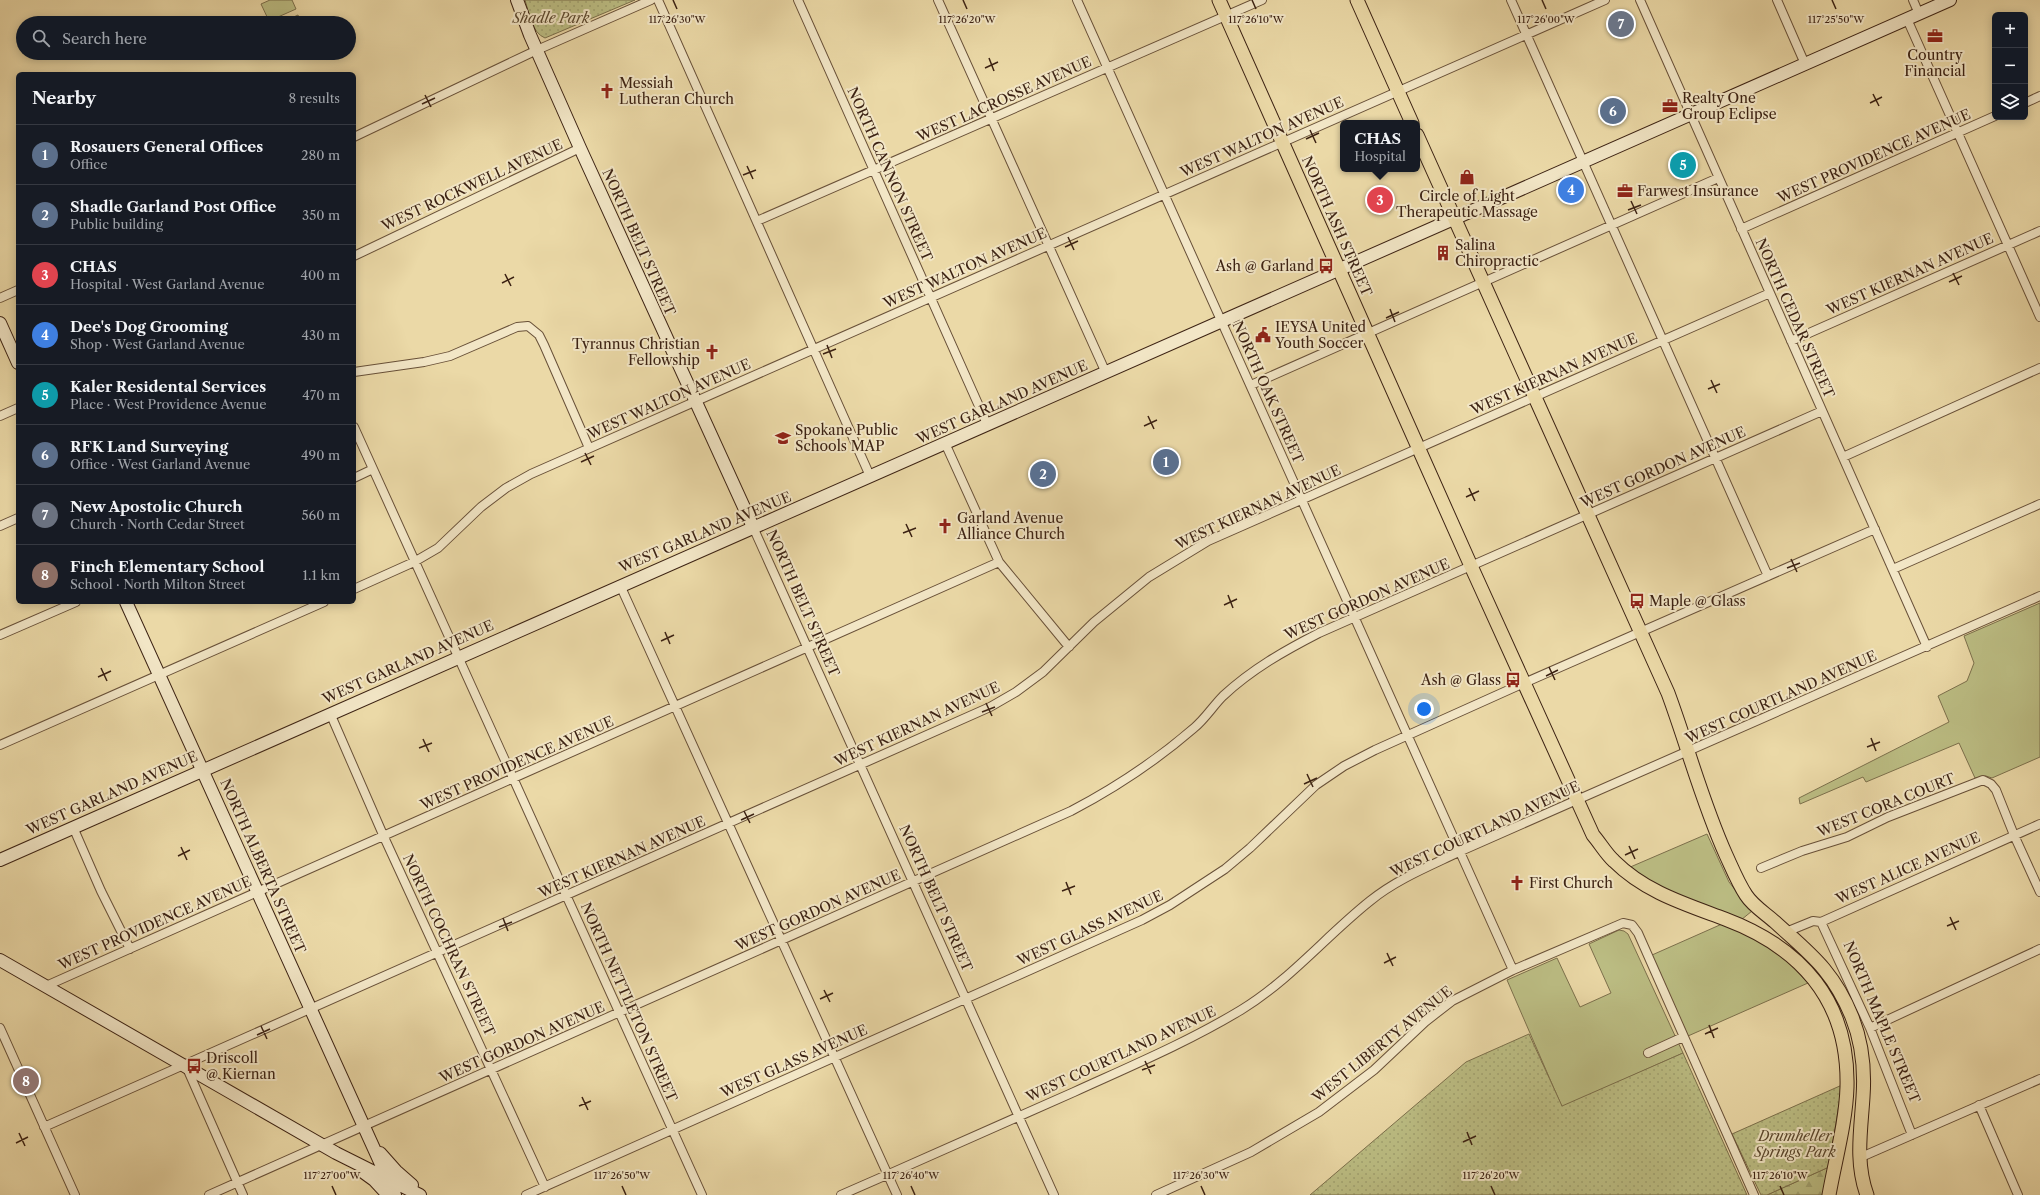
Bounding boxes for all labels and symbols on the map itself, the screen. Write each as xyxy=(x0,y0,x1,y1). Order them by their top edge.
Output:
park label: Shadle Park xyxy=(512,9,590,27)
pin: 7 xyxy=(1608,9,1634,39)
text: 117°26'30"W xyxy=(649,13,706,26)
text: 117°26'20"W xyxy=(939,13,997,26)
text: 117°26'10"W xyxy=(1228,13,1285,26)
text: 117°26'00"W xyxy=(1517,13,1576,26)
text: 117°25'50"W xyxy=(1808,13,1865,26)
office icon: Country Financial xyxy=(1926,27,1944,45)
place label: Country Financial xyxy=(1904,46,1966,80)
street label: WEST LACROSSE AVENUE xyxy=(913,52,1094,146)
place label: Messiah Lutheran Church xyxy=(619,74,734,108)
church icon: Messiah Lutheran Church xyxy=(598,82,616,100)
street label: NORTH CANNON STREET xyxy=(843,84,937,264)
place label: Realty One Group Eclipse xyxy=(1682,89,1777,123)
street label: WEST WALTON AVENUE xyxy=(1177,93,1346,182)
pin: 6 xyxy=(1600,96,1626,126)
office icon: Realty One Group Eclipse xyxy=(1661,97,1679,115)
street label: WEST PROVIDENCE AVENUE xyxy=(1774,105,1974,207)
street label: WEST ROCKWELL AVENUE xyxy=(378,135,565,235)
pin: 5 xyxy=(1670,150,1696,180)
street label: NORTH ASH STREET xyxy=(1298,153,1376,300)
street label: NORTH BELT STREET xyxy=(598,166,680,319)
shop icon: Circle of Light Therapeutic Massage xyxy=(1458,168,1476,186)
pin: 4 xyxy=(1558,175,1584,205)
office icon: Farwest Insurance xyxy=(1616,182,1634,200)
place label: Farwest Insurance xyxy=(1637,182,1759,200)
pin: 3 xyxy=(1367,185,1393,215)
place label: Circle of Light Therapeutic Massage xyxy=(1396,187,1538,221)
street label: WEST WALTON AVENUE xyxy=(880,224,1049,313)
street label: WEST KIERNAN AVENUE xyxy=(1823,229,1996,319)
street label: NORTH CEDAR STREET xyxy=(1752,235,1839,401)
place label: Salina Chiropractic xyxy=(1455,236,1539,270)
building icon: Salina Chiropractic xyxy=(1434,244,1452,262)
place label: Ash @ Garland xyxy=(1215,257,1314,275)
bus stop icon: Ash @ Garland xyxy=(1317,257,1335,275)
street label: NORTH OAK STREET xyxy=(1228,318,1308,466)
place label: IEYSA United Youth Soccer xyxy=(1274,318,1367,352)
public building icon: IEYSA United Youth Soccer xyxy=(1254,326,1272,344)
street label: WEST KIERNAN AVENUE xyxy=(1467,329,1640,419)
place label: Tyrannus Christian Fellowship xyxy=(572,335,700,369)
church icon: Tyrannus Christian Fellowship xyxy=(703,343,721,361)
street label: WEST WALTON AVENUE xyxy=(584,355,753,444)
street label: WEST GARLAND AVENUE xyxy=(913,356,1090,448)
place label: Spokane Public Schools MAP xyxy=(795,421,898,455)
street label: WEST GORDON AVENUE xyxy=(1577,422,1748,512)
school or university icon: Spokane Public Schools MAP xyxy=(774,429,792,447)
pin: 1 xyxy=(1153,447,1179,477)
pin: 2 xyxy=(1030,459,1056,489)
street label: WEST KIERNAN AVENUE xyxy=(1171,461,1344,554)
street label: WEST GARLAND AVENUE xyxy=(615,487,794,577)
place label: Garland Avenue Alliance Church xyxy=(956,509,1065,543)
church icon: Garland Avenue Alliance Church xyxy=(936,517,954,535)
street label: NORTH BELT STREET xyxy=(762,527,844,680)
street label: WEST GORDON AVENUE xyxy=(1281,554,1452,644)
bus stop icon: Maple @ Glass xyxy=(1628,592,1646,610)
place label: Maple @ Glass xyxy=(1649,592,1746,610)
street label: WEST GARLAND AVENUE xyxy=(319,616,496,708)
street label: WEST COURTLAND AVENUE xyxy=(1682,647,1879,748)
place label: Ash @ Glass xyxy=(1420,671,1501,689)
bus stop icon: Ash @ Glass xyxy=(1504,671,1522,689)
street label: WEST KIERNAN AVENUE xyxy=(830,678,1003,771)
your location xyxy=(1414,699,1434,719)
street label: WEST PROVIDENCE AVENUE xyxy=(417,712,617,814)
street label: WEST GARLAND AVENUE xyxy=(23,747,200,839)
street label: WEST CORA COURT xyxy=(1814,769,1958,841)
street label: NORTH ALBERTA STREET xyxy=(216,776,310,957)
street label: WEST COURTLAND AVENUE xyxy=(1386,777,1583,881)
street label: WEST KIERNAN AVENUE xyxy=(535,812,708,902)
street label: NORTH BELT STREET xyxy=(895,822,977,975)
street label: WEST ALICE AVENUE xyxy=(1832,828,1983,908)
street label: NORTH COCHRAN STREET xyxy=(399,851,499,1040)
street label: WEST GORDON AVENUE xyxy=(732,865,903,955)
street label: WEST PROVIDENCE AVENUE xyxy=(55,872,255,974)
church icon: First Church xyxy=(1508,874,1526,892)
place label: First Church xyxy=(1529,874,1613,892)
street label: WEST GLASS AVENUE xyxy=(1013,886,1166,970)
street label: NORTH NETTLETON STREET xyxy=(577,900,681,1105)
street label: NORTH MAPLE STREET xyxy=(1840,938,1925,1106)
street label: WEST LIBERTY AVENUE xyxy=(1308,982,1456,1107)
street label: WEST GORDON AVENUE xyxy=(436,997,607,1087)
street label: WEST COURTLAND AVENUE xyxy=(1022,1002,1219,1106)
street label: WEST GLASS AVENUE xyxy=(717,1020,870,1102)
place label: Driscoll @ Kiernan xyxy=(206,1049,276,1083)
bus stop icon: Driscoll @ Kiernan xyxy=(185,1057,203,1075)
pin: 8 xyxy=(13,1066,39,1096)
park label: Drumheller Springs Park xyxy=(1753,1127,1836,1161)
text: 117°27'00"W xyxy=(304,1169,361,1182)
text: 117°26'50"W xyxy=(594,1169,651,1182)
text: 117°26'40"W xyxy=(883,1169,940,1182)
text: 117°26'30"W xyxy=(1173,1169,1230,1182)
text: 117°26'20"W xyxy=(1463,1169,1521,1182)
text: 117°26'10"W xyxy=(1752,1169,1809,1182)

